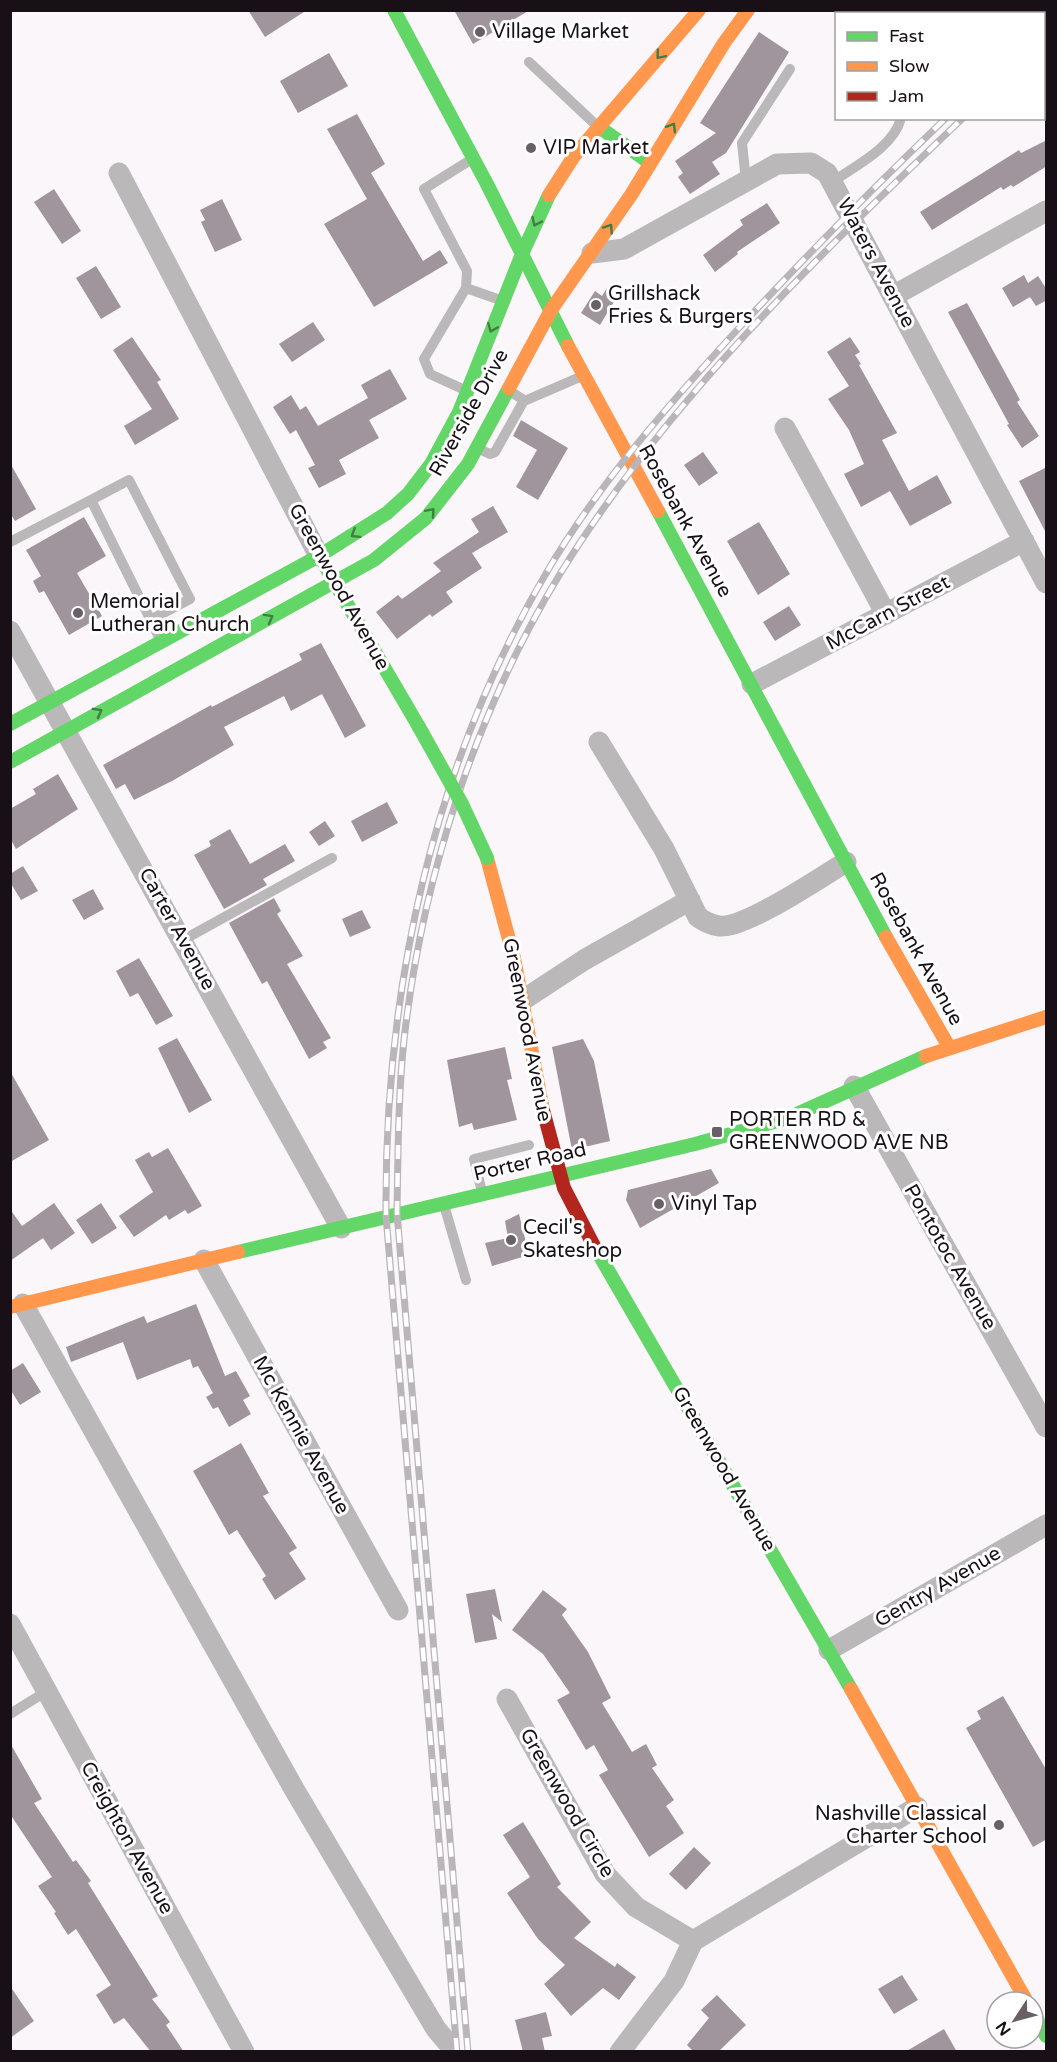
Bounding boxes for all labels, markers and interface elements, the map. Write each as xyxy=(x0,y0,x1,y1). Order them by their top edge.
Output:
legend xyxy=(835,12,1045,120)
place label: Village Market xyxy=(492,20,629,44)
marker: Village Market xyxy=(473,25,487,39)
text: Fast xyxy=(889,25,924,47)
one-way arrow xyxy=(656,48,667,59)
text: Slow xyxy=(889,55,930,77)
text: Jam xyxy=(889,85,924,107)
one-way arrow xyxy=(665,123,677,133)
place label: VIP Market xyxy=(543,136,649,160)
marker: VIP Market xyxy=(524,141,538,155)
street label: Waters Avenue xyxy=(832,194,920,332)
one-way arrow xyxy=(532,216,544,227)
one-way arrow xyxy=(602,224,613,235)
place label: Grillshack Fries & Burgers xyxy=(608,282,753,329)
marker: Grillshack Fries & Burgers xyxy=(589,298,603,312)
one-way arrow xyxy=(487,322,499,333)
street label: Riverside Drive xyxy=(424,345,514,481)
street label: Rosebank Avenue xyxy=(633,440,737,602)
street label: Greenwood Avenue xyxy=(283,500,395,674)
one-way arrow xyxy=(424,508,435,519)
one-way arrow xyxy=(350,526,361,537)
street label: McCarn Street xyxy=(822,570,954,656)
place label: Memorial Lutheran Church xyxy=(90,590,250,637)
marker: Memorial Lutheran Church xyxy=(71,606,85,620)
one-way arrow xyxy=(263,614,273,625)
one-way arrow xyxy=(92,708,102,720)
street label: Carter Avenue xyxy=(134,864,220,994)
street label: Rosebank Avenue xyxy=(864,868,968,1030)
street label: Greenwood Avenue xyxy=(497,936,557,1124)
place label: PORTER RD & GREENWOOD AVE NB xyxy=(729,1108,949,1155)
marker: PORTER RD & GREENWOOD AVE NB xyxy=(710,1125,724,1139)
street label: Porter Road xyxy=(471,1137,589,1187)
street label: Pontotoc Avenue xyxy=(899,1180,1001,1334)
place label: Vinyl Tap xyxy=(671,1192,757,1216)
marker: Vinyl Tap xyxy=(652,1197,666,1211)
place label: Cecil's Skateshop xyxy=(523,1216,622,1263)
marker: Cecil's Skateshop xyxy=(504,1233,518,1247)
street label: Mc Kennie Avenue xyxy=(248,1352,354,1518)
street label: Greenwood Avenue xyxy=(667,1382,781,1556)
street label: Gentry Avenue xyxy=(871,1541,1005,1633)
street label: Greenwood Circle xyxy=(515,1724,619,1882)
street label: Creighton Avenue xyxy=(75,1758,179,1918)
place label: Nashville Classical Charter School xyxy=(815,1802,987,1849)
marker: Nashville Classical Charter School xyxy=(992,1818,1006,1832)
north arrow xyxy=(985,1990,1045,2050)
text: N xyxy=(992,2017,1016,2039)

